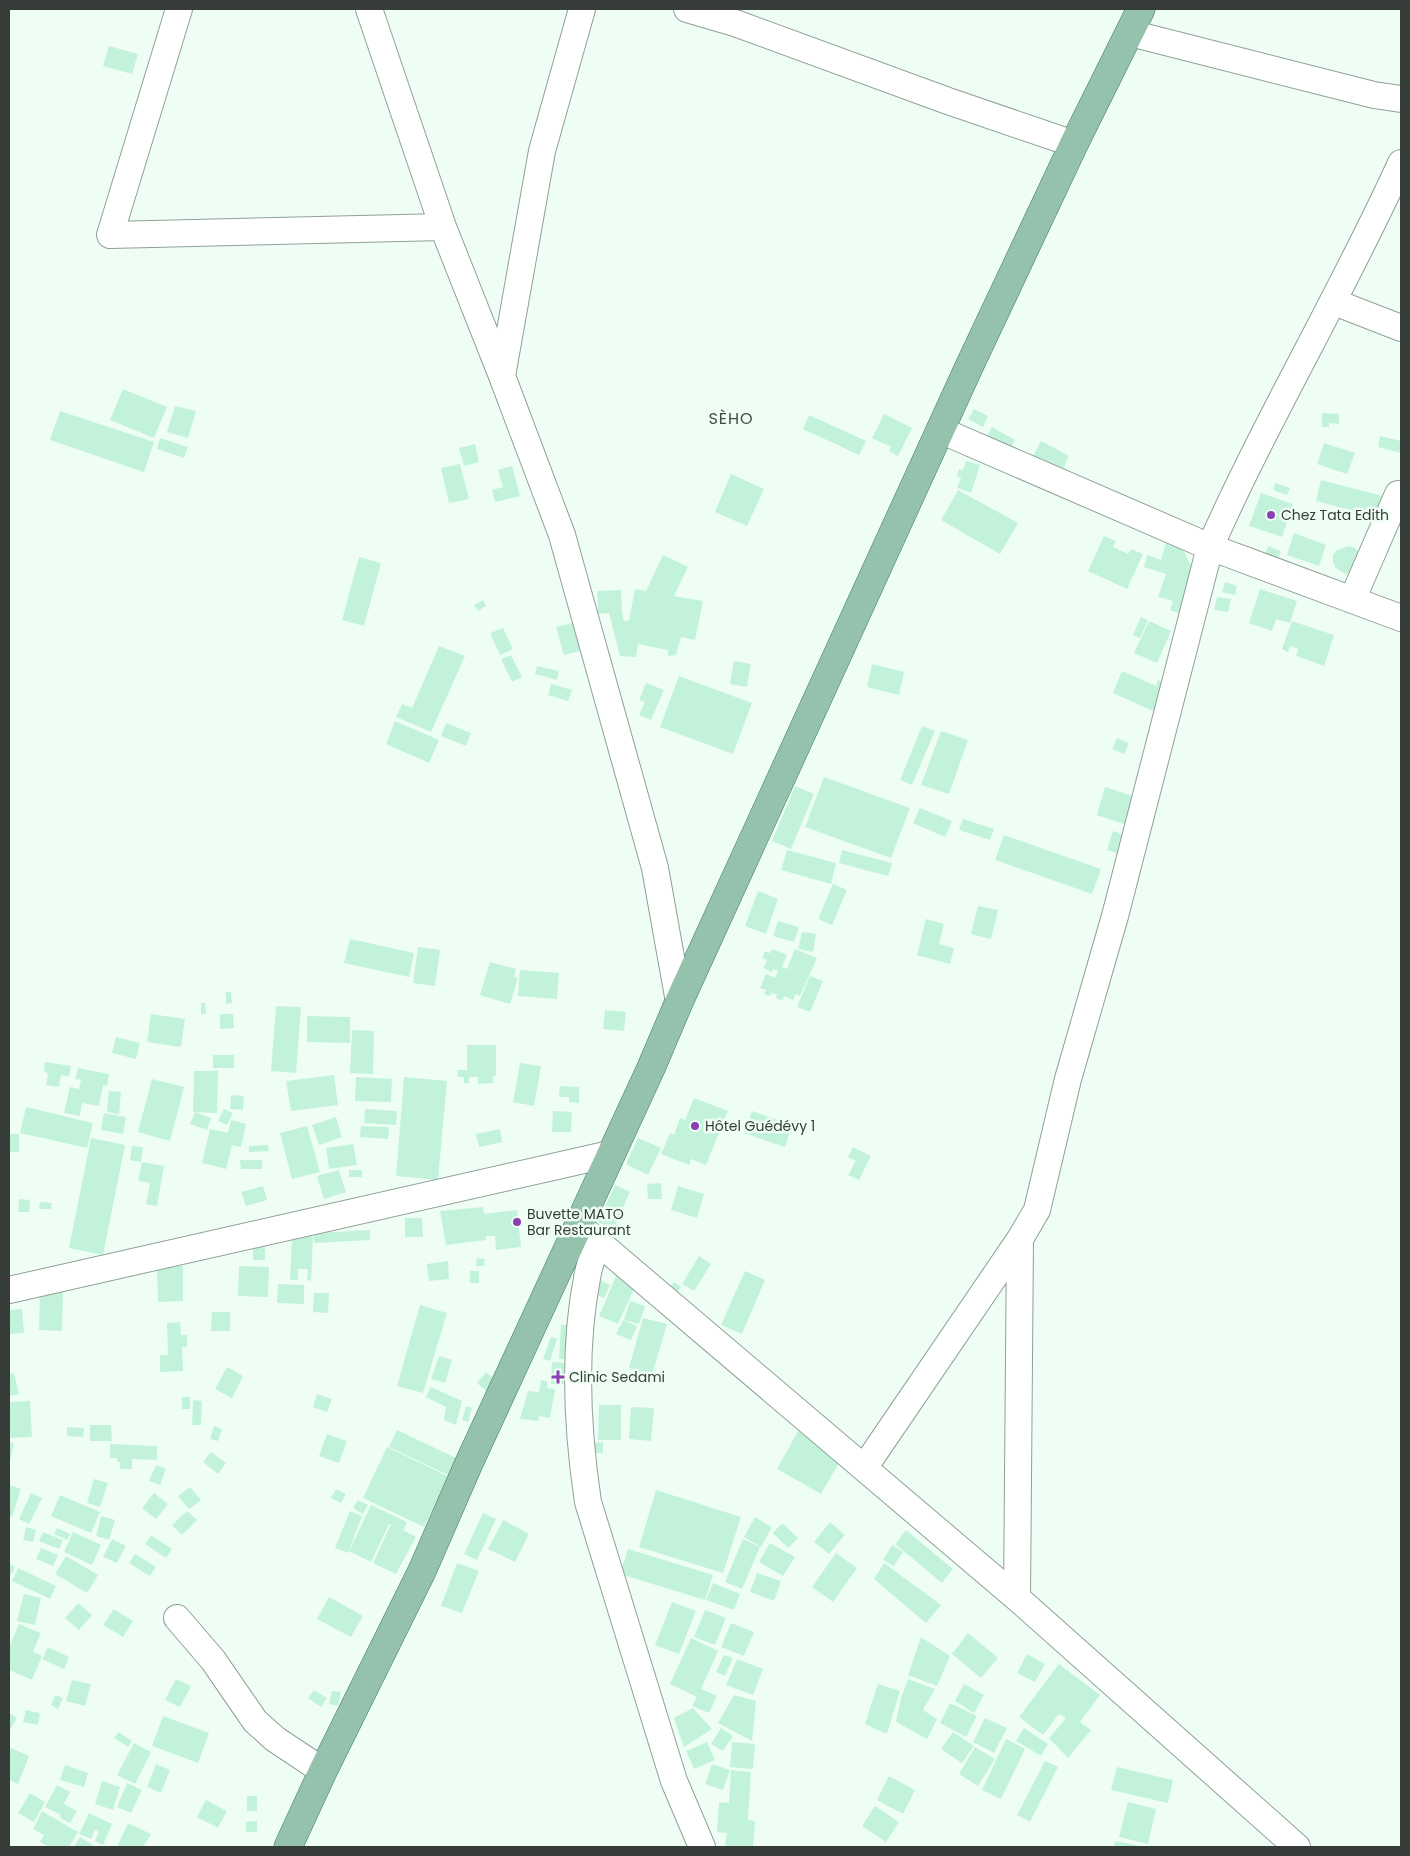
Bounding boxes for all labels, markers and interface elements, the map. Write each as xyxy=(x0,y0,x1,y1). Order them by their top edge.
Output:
district label: SÈHO xyxy=(708,407,754,430)
place label: Chez Tata Edith xyxy=(1281,505,1389,525)
marker: Chez Tata Edith xyxy=(1265,509,1277,521)
place label: Hôtel Guédévy 1 xyxy=(705,1116,815,1136)
marker: Hôtel Guédévy 1 xyxy=(689,1120,701,1132)
place label: Buvette MATO Bar Restaurant xyxy=(527,1204,631,1240)
marker: Buvette MATO Bar Restaurant xyxy=(511,1216,523,1228)
place label: Clinic Sedami xyxy=(569,1367,665,1387)
marker: Clinic Sedami xyxy=(551,1370,565,1384)

